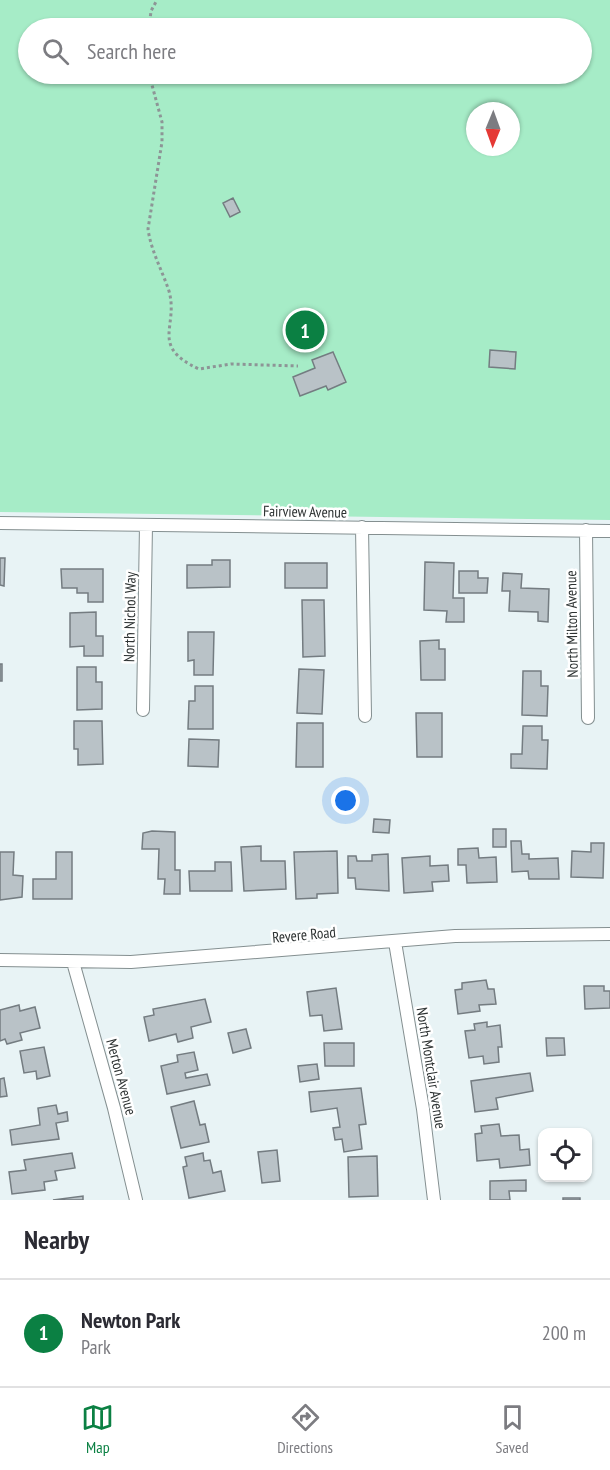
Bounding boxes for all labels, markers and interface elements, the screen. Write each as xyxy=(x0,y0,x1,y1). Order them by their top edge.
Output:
search box xyxy=(18,18,592,84)
icon: search xyxy=(39,35,72,68)
text: Search here xyxy=(87,37,176,65)
north arrow xyxy=(466,102,520,156)
pin: 1 xyxy=(286,308,324,352)
street label: Fairview Avenue xyxy=(263,501,347,522)
street label: North Milton Avenue xyxy=(561,570,582,678)
street label: North Nichol Way xyxy=(119,571,140,662)
your location xyxy=(331,786,360,815)
street label: Revere Road xyxy=(271,922,336,947)
street label: North Montclair Avenue xyxy=(413,1006,450,1130)
street label: Merton Avenue xyxy=(102,1037,141,1117)
map controls xyxy=(538,1128,592,1182)
button: locate xyxy=(538,1128,592,1182)
text: Nearby xyxy=(24,1223,89,1256)
text: Newton Park xyxy=(81,1306,180,1334)
text: 1 xyxy=(39,1320,48,1346)
text: 200 m xyxy=(542,1320,586,1346)
text: Park xyxy=(81,1334,111,1360)
tab: Map xyxy=(81,1401,114,1457)
tab: Directions xyxy=(277,1401,333,1457)
tab: Saved xyxy=(496,1401,529,1457)

